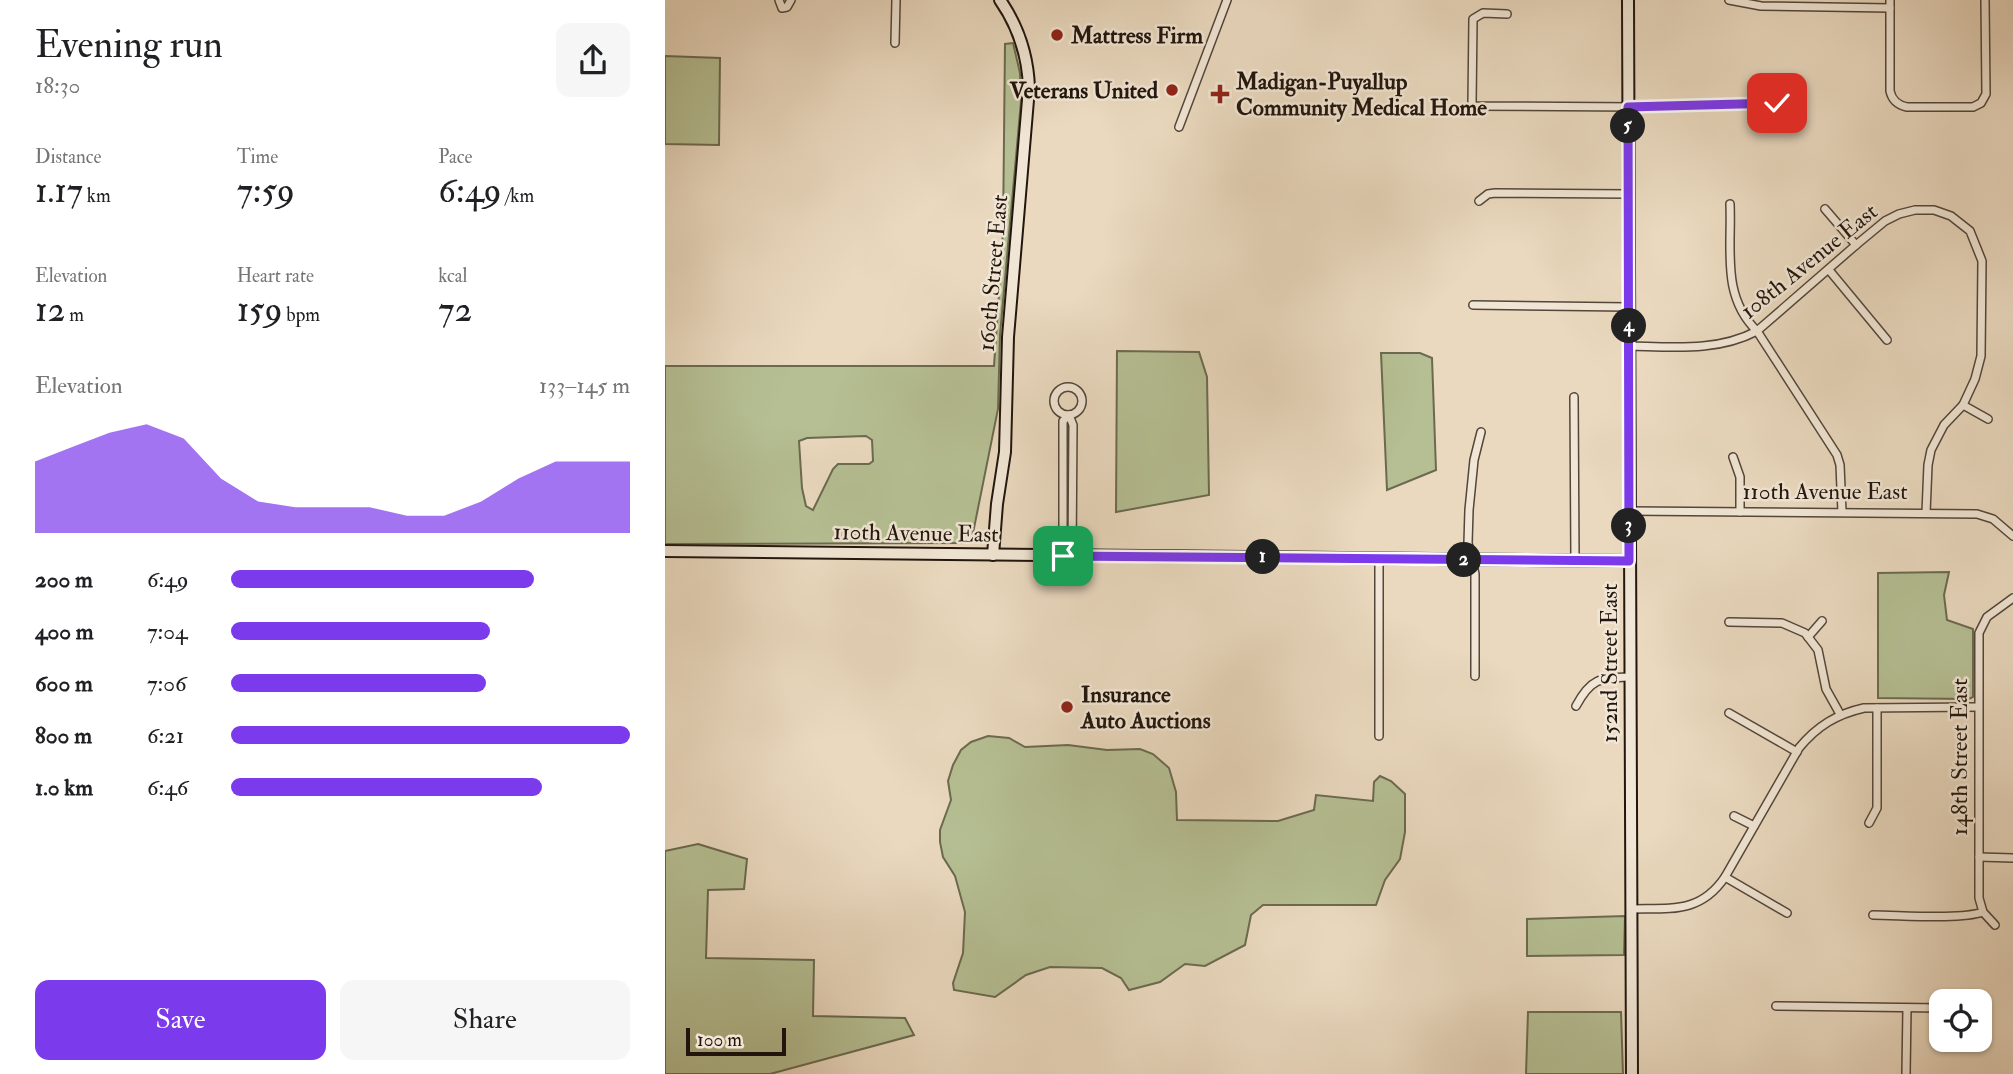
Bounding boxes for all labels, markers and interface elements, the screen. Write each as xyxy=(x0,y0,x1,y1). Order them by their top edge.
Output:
text: Evening run xyxy=(35,21,223,69)
place label: Mattress Firm xyxy=(1070,21,1203,50)
button: share xyxy=(556,23,630,97)
marker: Mattress Firm xyxy=(1049,27,1065,43)
place label: Madigan-Puyallup Community Medical Home xyxy=(1235,67,1487,123)
text: 18:30 xyxy=(35,71,80,100)
pin xyxy=(1747,73,1807,133)
place label: Veterans United xyxy=(1008,76,1159,105)
marker: Veterans United xyxy=(1164,82,1180,98)
marker: Madigan-Puyallup Community Medical Home xyxy=(1210,84,1230,104)
icon: check xyxy=(1758,84,1796,122)
pin: 5 xyxy=(1611,108,1646,144)
text: 5 xyxy=(1623,113,1632,137)
text: Distance xyxy=(35,145,101,169)
text: Time xyxy=(237,145,278,169)
text: Pace xyxy=(438,145,472,169)
text: 1.17 xyxy=(35,169,83,213)
text: 7:59 xyxy=(237,169,295,213)
text: 6:49 xyxy=(438,169,501,213)
text: km xyxy=(83,184,111,208)
text: /km xyxy=(501,184,534,208)
street label: 160th Street East xyxy=(972,193,1014,353)
street label: 108th Avenue East xyxy=(1735,197,1883,325)
text: Elevation xyxy=(35,264,107,288)
text: Heart rate xyxy=(237,264,314,288)
text: kcal xyxy=(438,264,467,288)
text: 12 xyxy=(35,288,65,332)
text: 159 xyxy=(237,288,282,332)
text: 72 xyxy=(438,288,472,332)
text: m xyxy=(65,303,84,327)
text: bpm xyxy=(282,303,320,327)
pin: 4 xyxy=(1611,308,1647,344)
text: 4 xyxy=(1623,313,1634,337)
text: Elevation xyxy=(35,371,123,400)
text: 133–145 m xyxy=(539,371,630,400)
street label: 110th Avenue East xyxy=(1742,477,1908,506)
pin: 3 xyxy=(1611,508,1647,544)
text: 3 xyxy=(1625,513,1632,537)
street label: 110th Avenue East xyxy=(833,517,999,549)
pin xyxy=(1033,526,1093,586)
icon: arrive xyxy=(1044,537,1082,575)
pin: 1 xyxy=(1245,540,1281,574)
pin: 2 xyxy=(1447,542,1481,578)
text: 1 xyxy=(1259,544,1266,568)
text: 2 xyxy=(1459,547,1468,571)
text: 200 m xyxy=(35,565,93,594)
text: 6:49 xyxy=(147,565,188,594)
street label: 152nd Street East xyxy=(1595,583,1624,743)
text: 400 m xyxy=(35,617,94,646)
text: 7:04 xyxy=(147,617,187,646)
text: 600 m xyxy=(35,669,93,698)
text: 7:06 xyxy=(147,669,187,698)
street label: 148th Street East xyxy=(1945,678,1974,836)
place label: Insurance Auto Auctions xyxy=(1080,680,1211,735)
marker: Insurance Auto Auctions xyxy=(1059,699,1075,715)
text: 800 m xyxy=(35,721,92,750)
text: 6:21 xyxy=(147,721,184,750)
text: 1.0 km xyxy=(35,773,93,802)
text: 6:46 xyxy=(147,773,188,802)
button: Save xyxy=(35,980,326,1060)
button: Share xyxy=(340,980,630,1060)
map controls xyxy=(1929,989,1992,1052)
button: locate xyxy=(1929,989,1992,1052)
scale bar xyxy=(686,1025,786,1057)
text: 100 m xyxy=(697,1028,742,1052)

